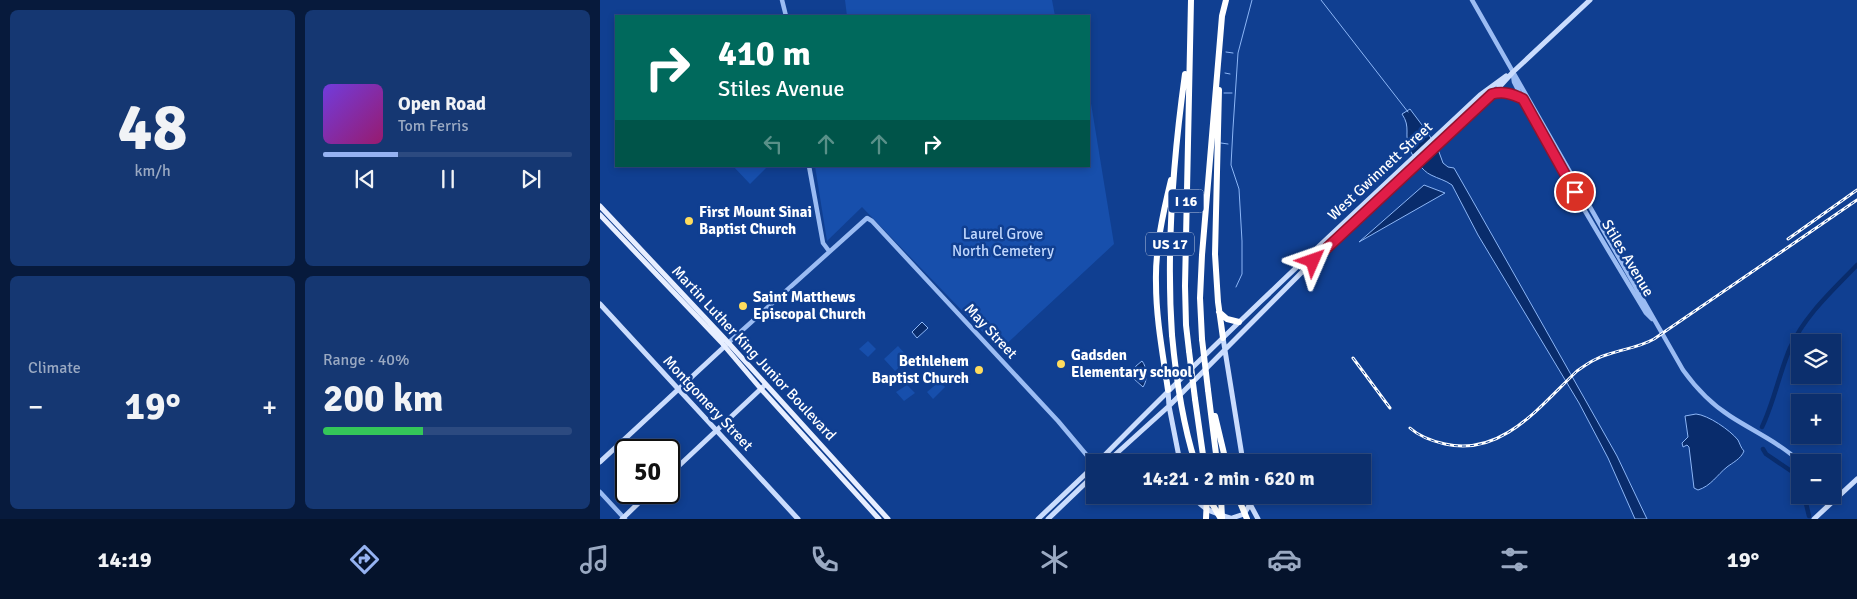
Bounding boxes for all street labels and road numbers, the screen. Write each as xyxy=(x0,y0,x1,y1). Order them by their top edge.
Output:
street label: West Gwinnett Street xyxy=(1324,118,1436,224)
road number: I 16 xyxy=(1168,190,1204,212)
street label: Stiles Avenue xyxy=(1598,216,1658,300)
road number: US 17 xyxy=(1146,232,1194,255)
street label: Martin Luther King Junior Boulevard xyxy=(668,262,840,444)
street label: May Street xyxy=(961,300,1021,362)
street label: Montgomery Street xyxy=(659,352,757,454)

